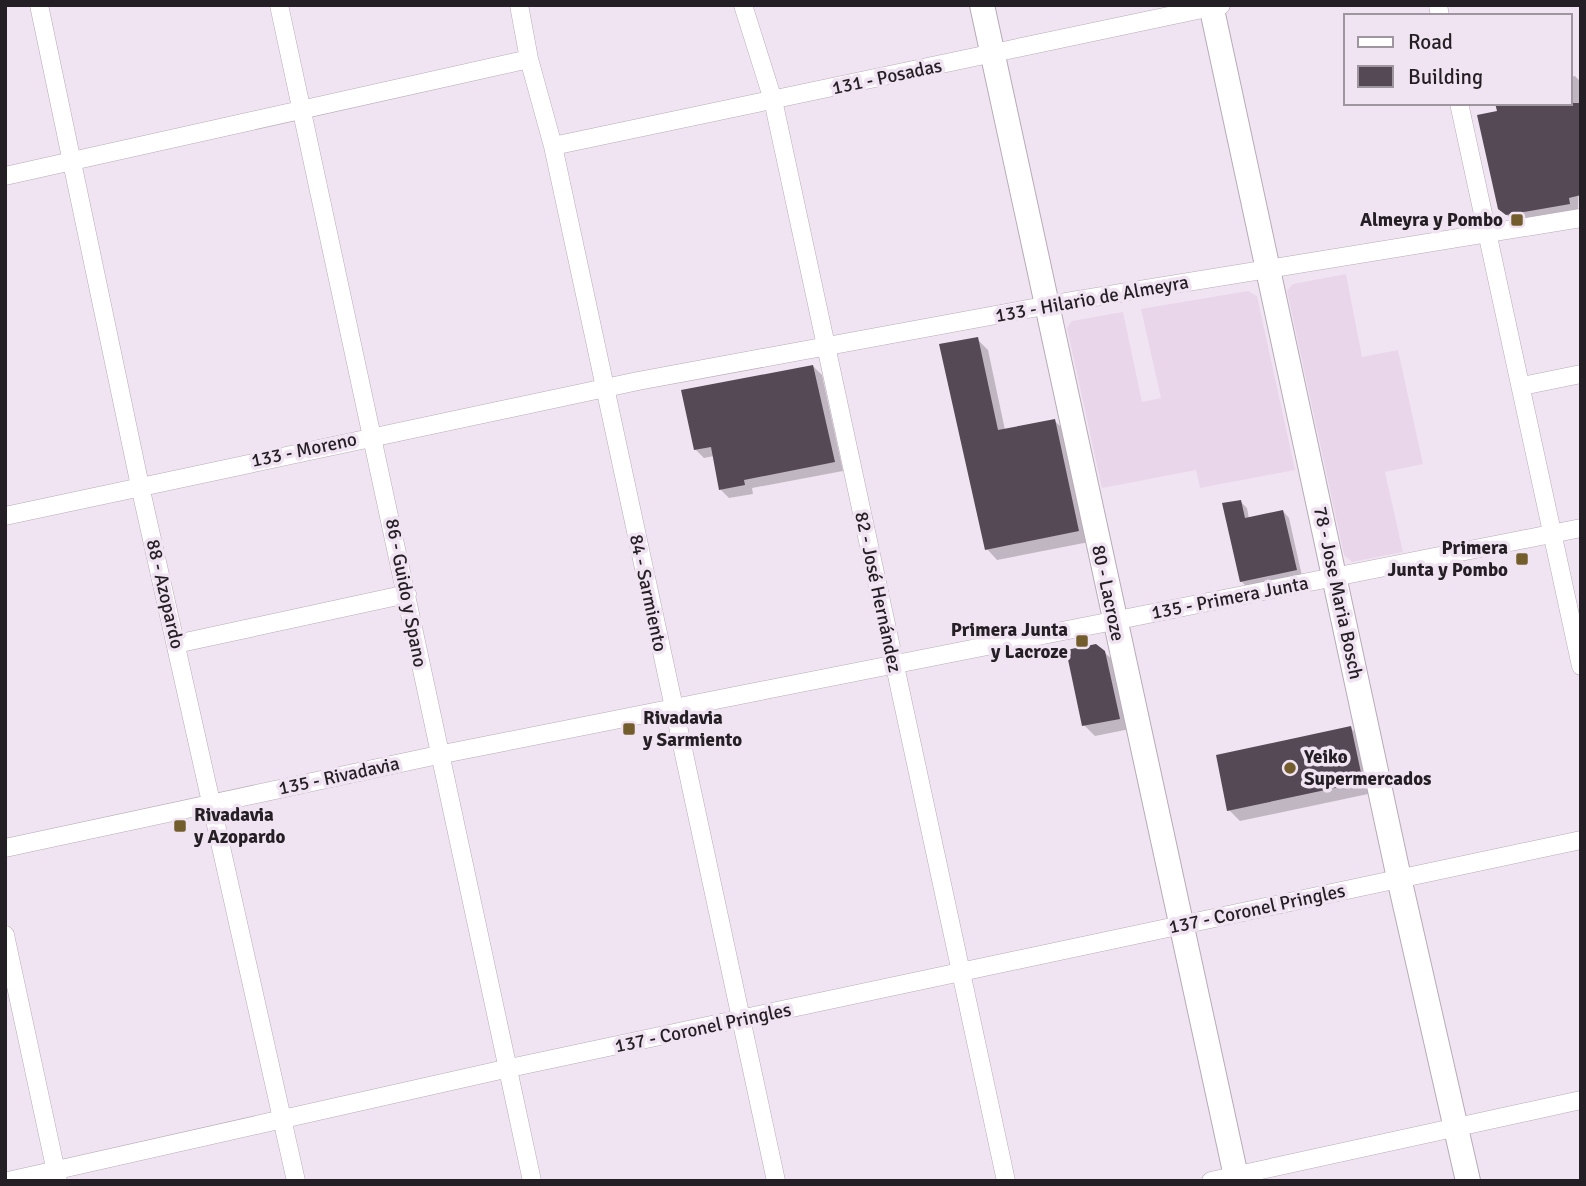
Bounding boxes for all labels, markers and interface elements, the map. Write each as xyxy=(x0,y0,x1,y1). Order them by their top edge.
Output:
legend xyxy=(1344,14,1572,105)
text: Road xyxy=(1408,29,1453,55)
street label: 131 - Posadas xyxy=(830,54,944,100)
text: Building xyxy=(1408,64,1483,90)
place label: Almeyra y Pombo xyxy=(1360,208,1503,232)
marker: Almeyra y Pombo xyxy=(1509,212,1525,228)
street label: 133 - Hilario de Almeyra xyxy=(993,270,1191,328)
street label: 133 - Moreno xyxy=(249,427,359,473)
street label: 78 - Jose Maria Bosch xyxy=(1308,504,1368,682)
street label: 82 - José Hernández xyxy=(849,509,907,675)
street label: 86 - Guido y Spano xyxy=(380,517,432,669)
street label: 84 - Sarmiento xyxy=(624,532,672,654)
place label: Primera Junta y Pombo xyxy=(1387,536,1508,582)
street label: 88 - Azopardo xyxy=(141,537,189,651)
street label: 80 - Lacroze xyxy=(1086,543,1130,643)
marker: Primera Junta y Pombo xyxy=(1514,551,1530,567)
street label: 135 - Primera Junta xyxy=(1149,571,1311,625)
place label: Primera Junta y Lacroze xyxy=(951,618,1068,664)
marker: Primera Junta y Lacroze xyxy=(1074,633,1090,649)
place label: Rivadavia y Sarmiento xyxy=(642,706,742,752)
marker: Rivadavia y Sarmiento xyxy=(621,721,637,737)
place label: Yeiko Supermercados xyxy=(1303,745,1432,791)
street label: 135 - Rivadavia xyxy=(276,751,402,801)
marker: Yeiko Supermercados xyxy=(1282,760,1298,776)
place label: Rivadavia y Azopardo xyxy=(193,803,286,849)
marker: Rivadavia y Azopardo xyxy=(172,818,188,834)
street label: 137 - Coronel Pringles xyxy=(1167,879,1347,939)
street label: 137 - Coronel Pringles xyxy=(613,998,793,1058)

